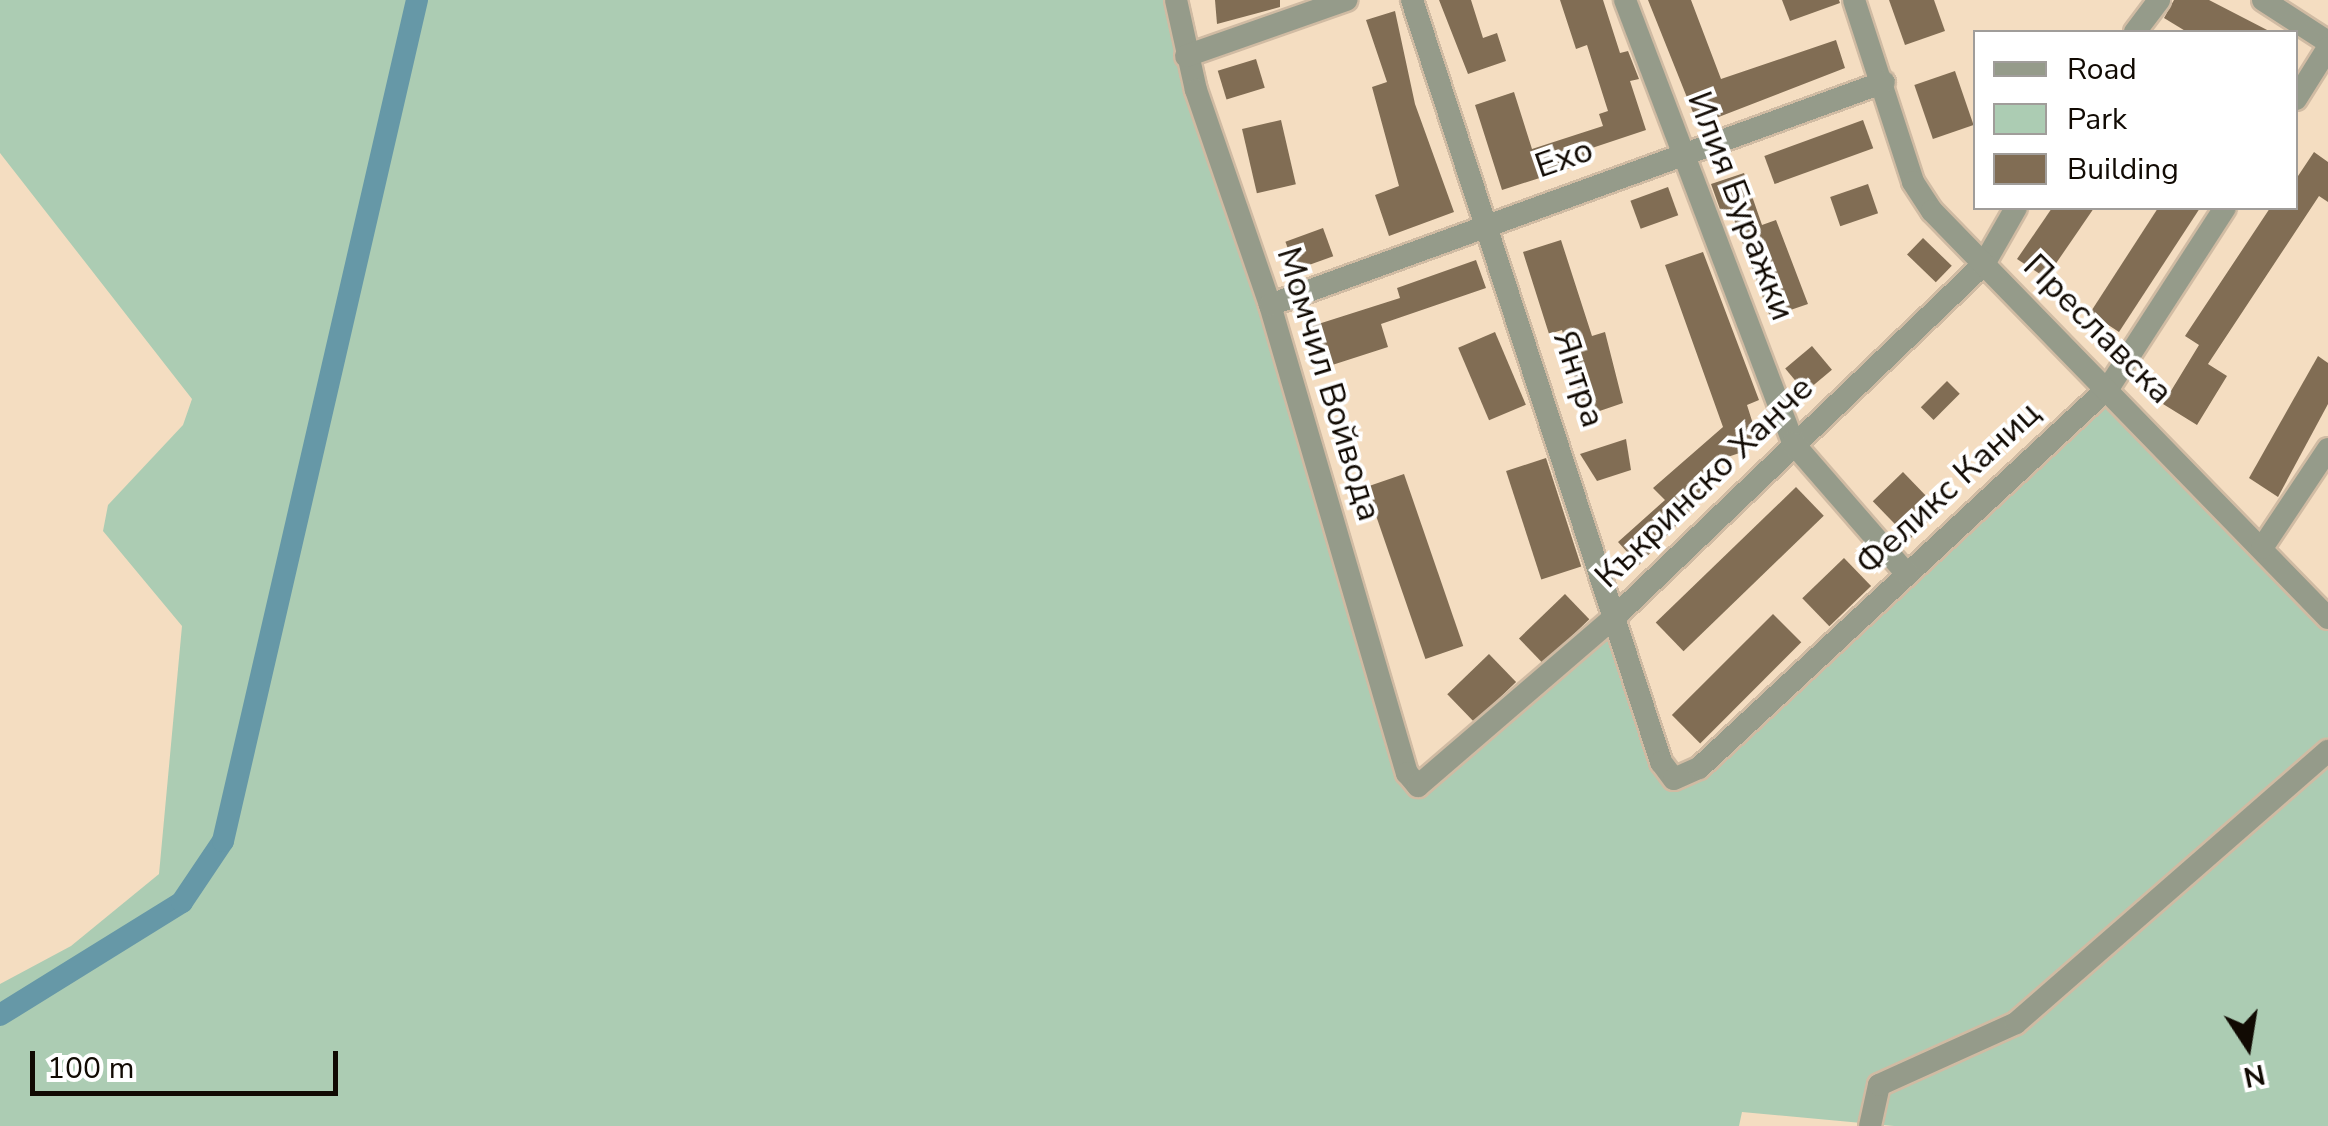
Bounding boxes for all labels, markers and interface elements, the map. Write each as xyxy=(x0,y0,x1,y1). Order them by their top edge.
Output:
legend xyxy=(1973,30,2298,210)
text: Road xyxy=(2067,49,2137,90)
street label: Илия Буражки xyxy=(1678,86,1804,326)
text: Park xyxy=(2067,99,2127,140)
street label: Ехо xyxy=(1529,129,1599,187)
text: Building xyxy=(2067,149,2179,190)
street label: Момчил Войвода xyxy=(1267,242,1391,526)
street label: Преславска xyxy=(2014,245,2182,413)
street label: Янтра xyxy=(1544,325,1614,433)
street label: Къкринско Ханче xyxy=(1586,367,1822,597)
street label: Феликс Каниц xyxy=(1847,392,2049,584)
north arrow xyxy=(2198,996,2298,1096)
scale bar xyxy=(35,1031,342,1093)
text: 100 m xyxy=(47,1048,134,1089)
text: N xyxy=(2240,1055,2268,1096)

